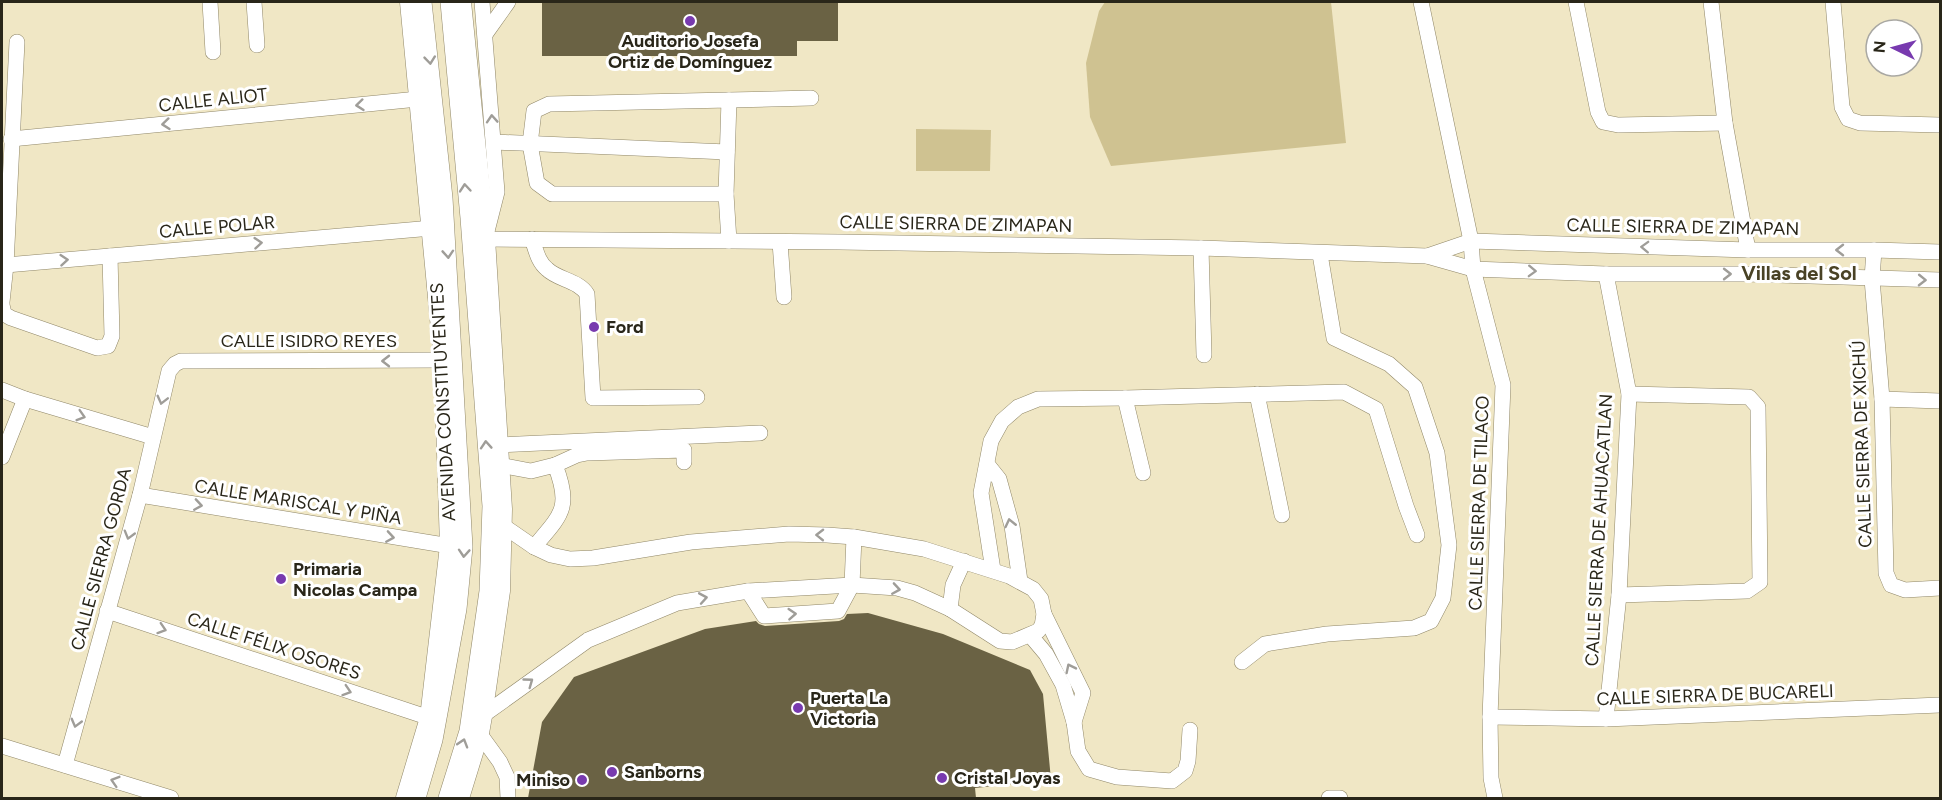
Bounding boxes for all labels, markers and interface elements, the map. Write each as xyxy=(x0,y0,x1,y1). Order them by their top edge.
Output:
marker: Auditorio Josefa Ortiz de Domínguez xyxy=(683,14,697,28)
north arrow xyxy=(1864,18,1924,78)
place label: Auditorio Josefa Ortiz de Domínguez xyxy=(608,30,772,73)
text: N xyxy=(1870,40,1890,54)
one-way arrow xyxy=(423,55,436,64)
street label: CALLE ALIOT xyxy=(158,83,268,117)
one-way arrow xyxy=(356,98,365,111)
one-way arrow xyxy=(486,115,499,124)
one-way arrow xyxy=(162,117,171,130)
one-way arrow xyxy=(459,183,472,192)
street label: CALLE POLAR xyxy=(158,211,276,243)
street label: CALLE SIERRA DE ZIMAPAN xyxy=(840,211,1072,237)
street label: CALLE SIERRA DE ZIMAPAN xyxy=(1567,214,1799,240)
one-way arrow xyxy=(254,237,263,250)
one-way arrow xyxy=(1641,240,1650,253)
one-way arrow xyxy=(1836,244,1845,256)
one-way arrow xyxy=(441,249,454,258)
one-way arrow xyxy=(60,254,69,267)
district label: Villas del Sol xyxy=(1741,261,1857,285)
one-way arrow xyxy=(1527,265,1536,278)
one-way arrow xyxy=(1722,268,1731,280)
one-way arrow xyxy=(1917,274,1926,286)
street label: AVENIDA CONSTITUYENTES xyxy=(426,282,460,522)
place label: Ford xyxy=(606,316,644,338)
marker: Ford xyxy=(587,320,601,334)
street label: CALLE ISIDRO REYES xyxy=(221,330,397,352)
street label: CALLE SIERRA DE XICHÚ xyxy=(1847,340,1877,548)
one-way arrow xyxy=(381,355,390,367)
street label: CALLE SIERRA DE AHUACATLAN xyxy=(1581,393,1617,667)
one-way arrow xyxy=(157,394,170,404)
street label: CALLE SIERRA DE TILACO xyxy=(1464,395,1494,611)
one-way arrow xyxy=(75,409,86,421)
one-way arrow xyxy=(479,440,492,449)
street label: CALLE SIERRA GORDA xyxy=(66,465,136,653)
street label: CALLE MARISCAL Y PIÑA xyxy=(193,475,403,529)
one-way arrow xyxy=(193,498,202,510)
one-way arrow xyxy=(1005,518,1018,528)
one-way arrow xyxy=(815,528,824,541)
one-way arrow xyxy=(123,530,136,540)
one-way arrow xyxy=(385,530,395,542)
one-way arrow xyxy=(458,549,471,558)
place label: Primaria Nicolas Campa xyxy=(293,558,417,601)
marker: Primaria Nicolas Campa xyxy=(274,572,288,586)
one-way arrow xyxy=(891,582,901,595)
one-way arrow xyxy=(698,593,707,605)
street label: CALLE FÉLIX OSORES xyxy=(184,608,364,684)
one-way arrow xyxy=(788,608,797,621)
one-way arrow xyxy=(156,622,167,635)
one-way arrow xyxy=(1066,664,1078,675)
one-way arrow xyxy=(523,678,534,689)
street label: CALLE SIERRA DE BUCARELI xyxy=(1596,680,1834,710)
one-way arrow xyxy=(341,684,352,696)
place label: Puerta La Victoria xyxy=(810,687,888,730)
marker: Puerta La Victoria xyxy=(791,701,805,715)
one-way arrow xyxy=(71,718,84,728)
one-way arrow xyxy=(456,738,468,749)
place label: Sanborns xyxy=(624,761,702,783)
marker: Sanborns xyxy=(605,765,619,779)
place label: Cristal Joyas xyxy=(954,767,1061,789)
place label: Miniso xyxy=(516,769,570,791)
marker: Cristal Joyas xyxy=(935,771,949,785)
marker: Miniso xyxy=(575,773,589,787)
one-way arrow xyxy=(110,776,121,788)

